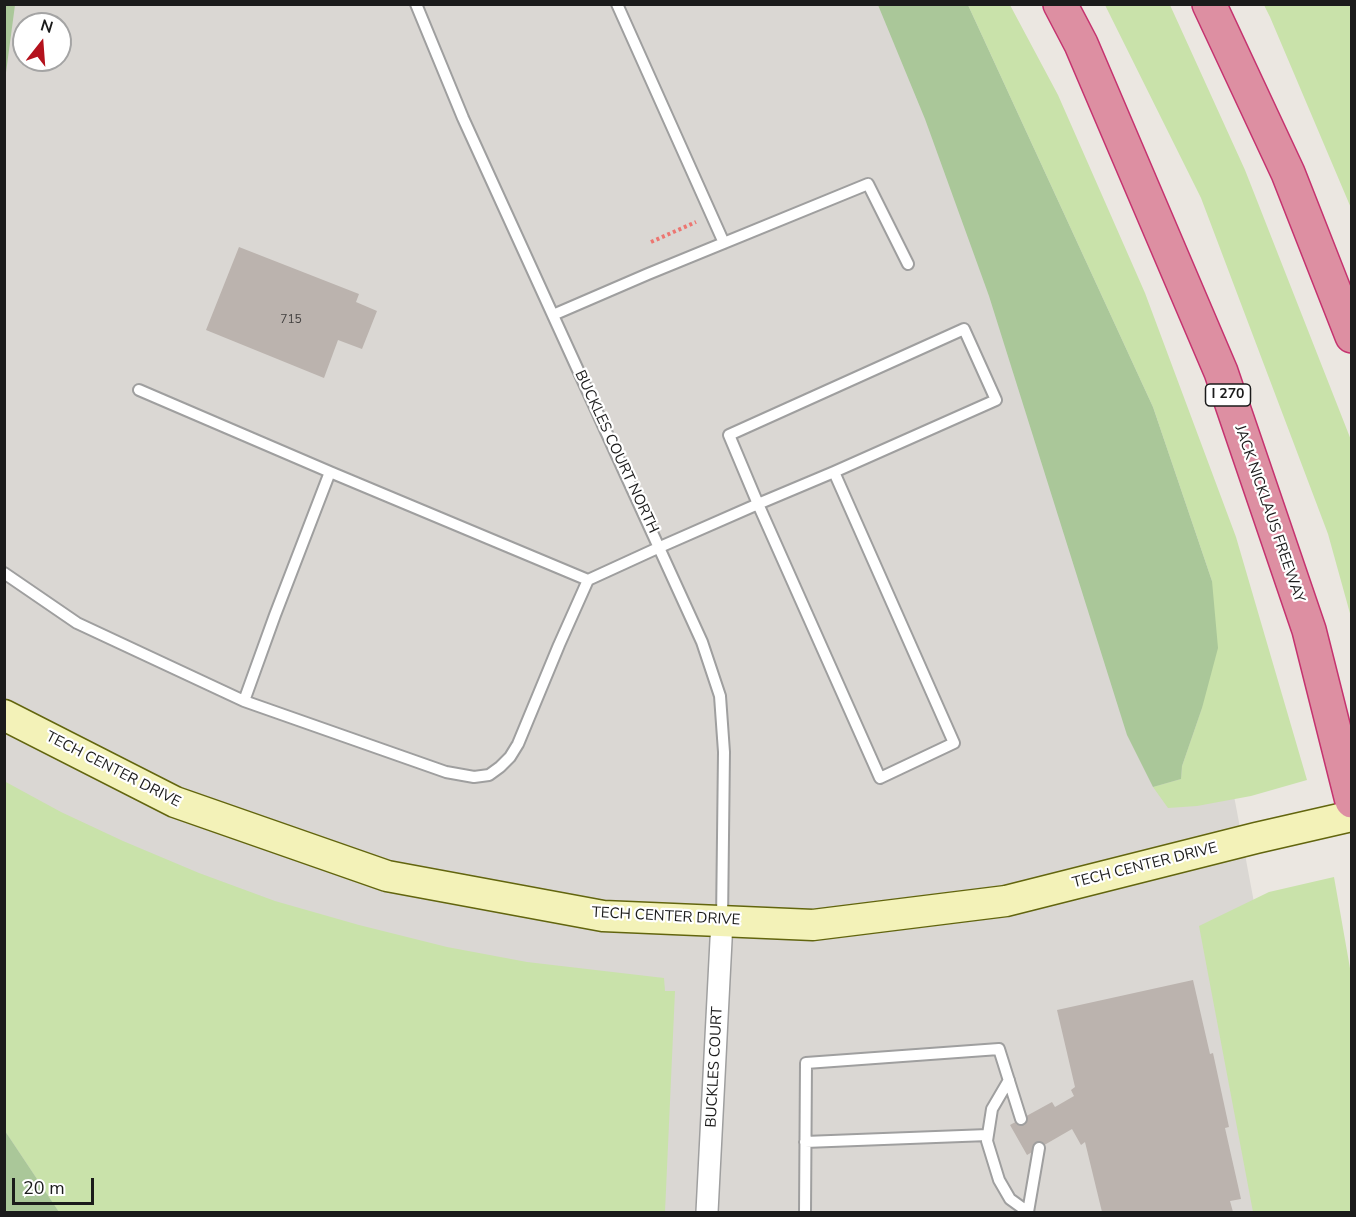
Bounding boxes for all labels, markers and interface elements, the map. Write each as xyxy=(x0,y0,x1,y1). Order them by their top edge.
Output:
north arrow xyxy=(12,12,72,72)
text: N xyxy=(38,14,56,39)
house number: 715 xyxy=(280,313,302,327)
street label: BUCKLES COURT NORTH xyxy=(570,368,662,536)
road number: I 270 xyxy=(1206,384,1250,406)
street label: JACK NICKLAUS FREEWAY xyxy=(1230,423,1308,605)
street label: TECH CENTER DRIVE xyxy=(43,728,183,812)
street label: TECH CENTER DRIVE xyxy=(1071,839,1219,893)
street label: TECH CENTER DRIVE xyxy=(591,904,741,930)
street label: BUCKLES COURT xyxy=(703,1006,727,1128)
scale bar xyxy=(15,1166,98,1204)
text: 20 m xyxy=(23,1176,65,1200)

